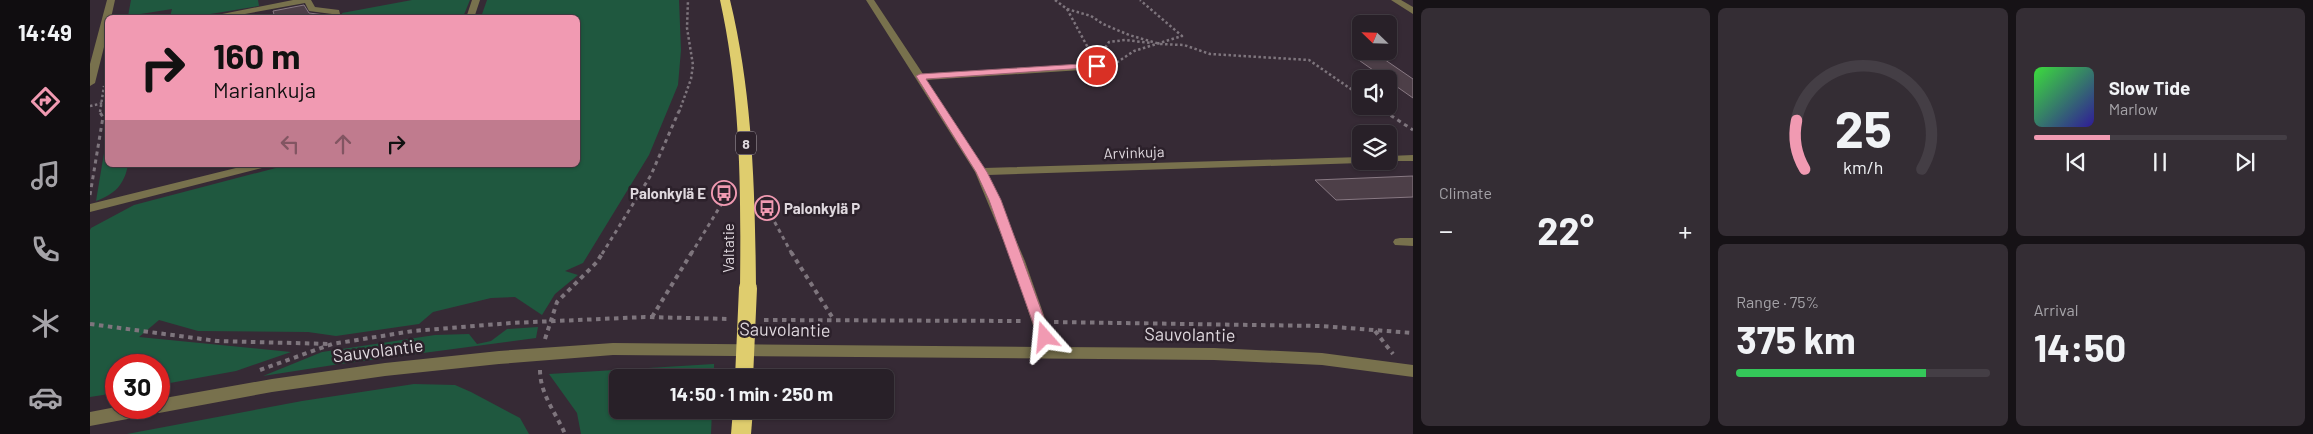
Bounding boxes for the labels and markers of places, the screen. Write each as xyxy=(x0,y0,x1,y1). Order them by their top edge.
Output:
pin xyxy=(1076,45,1118,87)
bus stop icon: Palonkylä E xyxy=(711,180,737,206)
place label: Palonkylä E xyxy=(630,184,706,202)
bus stop icon: Palonkylä P xyxy=(754,195,780,221)
place label: Palonkylä P xyxy=(784,199,860,217)

